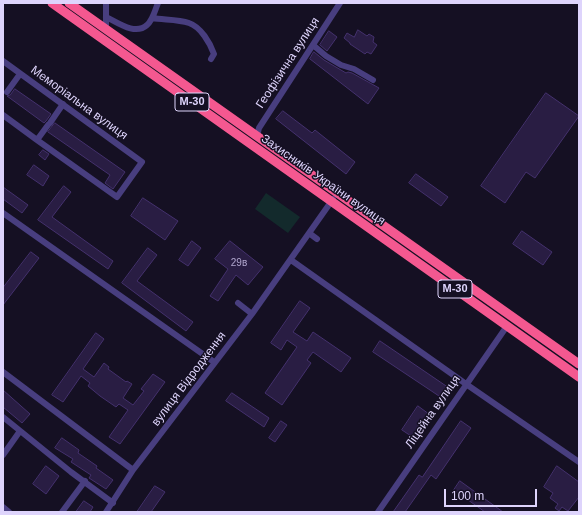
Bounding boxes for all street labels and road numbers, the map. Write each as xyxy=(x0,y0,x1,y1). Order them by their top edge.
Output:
street label: Геофізична вулиця xyxy=(253,15,323,111)
street label: Меморіальна вулиця xyxy=(28,63,130,143)
road number: М-30 xyxy=(175,93,209,111)
street label: Захисників України вулиця xyxy=(258,132,388,228)
road number: М-30 xyxy=(438,280,472,298)
street label: вулиця Відродження xyxy=(149,329,229,429)
street label: Ліцейна вулиця xyxy=(402,373,464,451)

